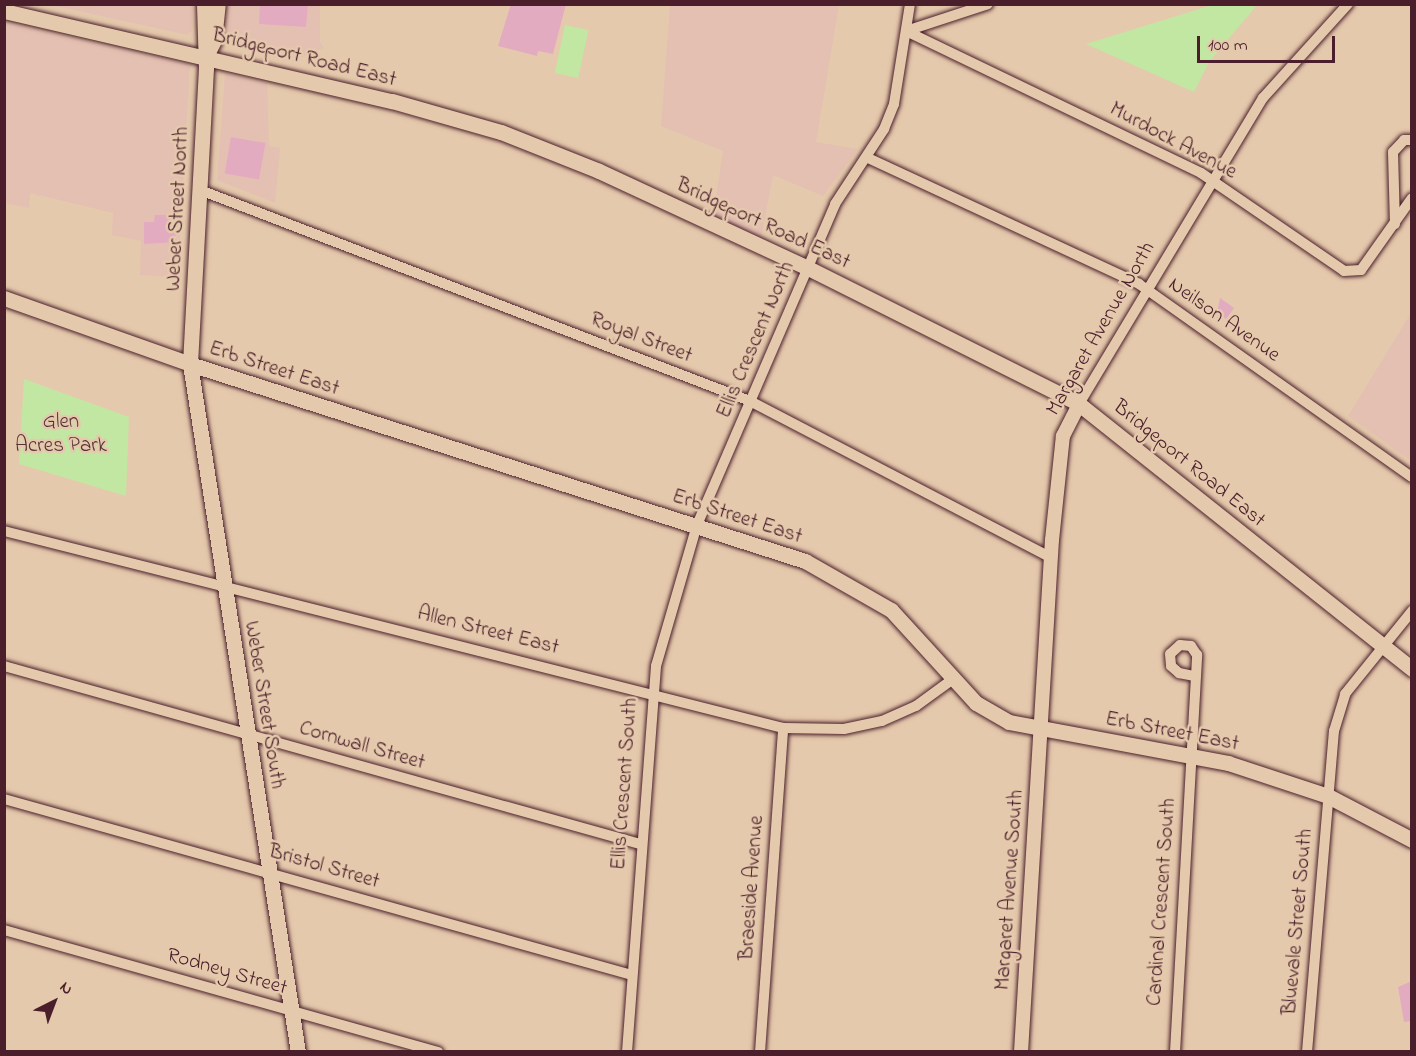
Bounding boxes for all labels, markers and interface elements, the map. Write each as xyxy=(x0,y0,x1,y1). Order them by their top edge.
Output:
street label: Bridgeport Road East xyxy=(209,23,399,93)
scale bar xyxy=(1200,24,1338,62)
text: 100 m xyxy=(1208,33,1248,59)
street label: Murdock Avenue xyxy=(1105,97,1241,185)
street label: Weber Street North xyxy=(161,126,195,292)
street label: Bridgeport Road East xyxy=(672,173,854,275)
street label: Margaret Avenue North xyxy=(1041,238,1161,420)
street label: Ellis Crescent North xyxy=(712,258,800,422)
street label: Neilson Avenue xyxy=(1163,272,1285,368)
street label: Royal Street xyxy=(586,307,696,369)
street label: Erb Street East xyxy=(206,336,342,402)
street label: Bridgeport Road East xyxy=(1108,395,1270,533)
park label: Glen Acres Park xyxy=(15,409,107,459)
street label: Erb Street East xyxy=(669,484,805,550)
street label: Allen Street East xyxy=(415,601,561,661)
street label: Weber Street South xyxy=(238,619,290,791)
street label: Ellis Crescent South xyxy=(606,697,644,871)
street label: Erb Street East xyxy=(1103,707,1241,757)
street label: Cornwall Street xyxy=(296,716,428,776)
street label: Margaret Avenue South xyxy=(990,789,1030,991)
street label: Cardinal Crescent South xyxy=(1142,797,1182,1007)
street label: Braeside Avenue xyxy=(734,815,770,961)
street label: Bluevale Street South xyxy=(1277,828,1319,1016)
street label: Bristol Street xyxy=(266,839,382,895)
street label: Rodney Street xyxy=(164,943,290,1001)
north arrow xyxy=(24,972,84,1032)
text: N xyxy=(54,976,78,1001)

